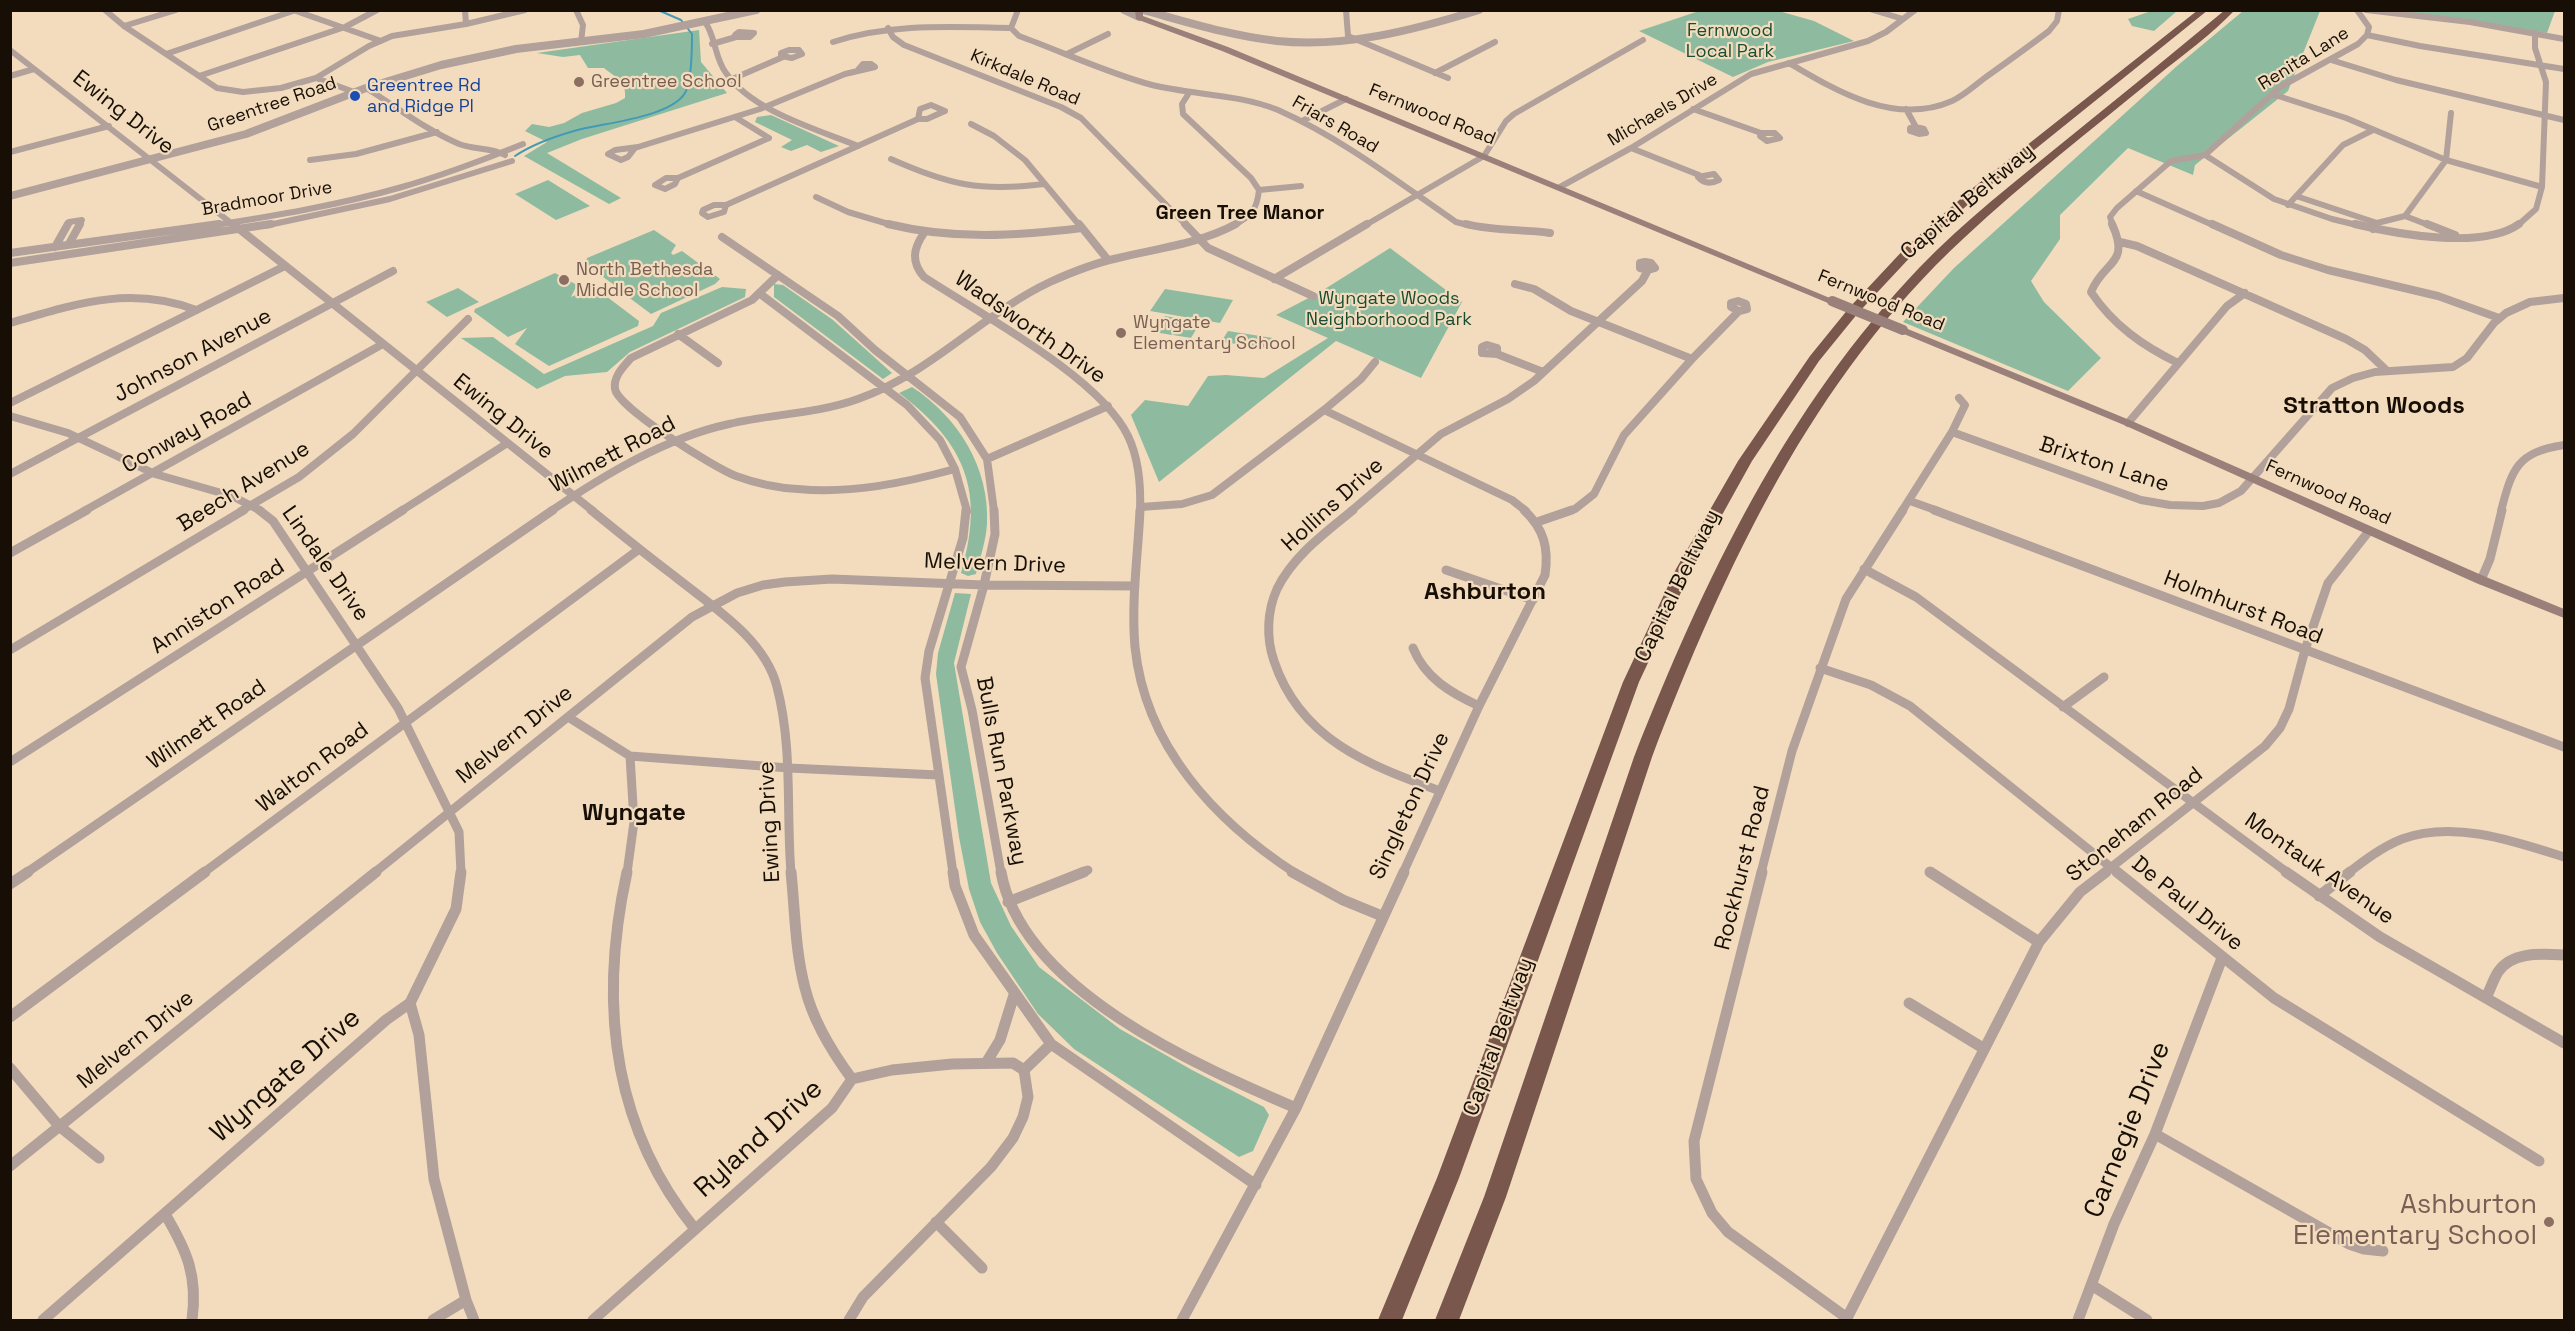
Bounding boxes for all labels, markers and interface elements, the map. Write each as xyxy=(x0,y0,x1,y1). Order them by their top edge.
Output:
park label: Fernwood Local Park xyxy=(1686,20,1774,63)
street label: Renita Lane xyxy=(2255,23,2353,95)
street label: Kirkdale Road xyxy=(967,45,1083,111)
street label: Ewing Drive xyxy=(67,65,179,161)
street label: Michaels Drive xyxy=(1604,69,1722,151)
place label: Greentree School xyxy=(591,71,742,93)
street label: Greentree Road xyxy=(205,73,339,137)
place label: Greentree Rd and Ridge Pl xyxy=(367,75,481,118)
marker: Greentree School xyxy=(572,75,586,89)
street label: Fernwood Road xyxy=(1365,80,1499,150)
marker: Greentree Rd and Ridge Pl xyxy=(348,89,362,103)
street label: Friars Road xyxy=(1288,92,1382,158)
street label: Capital Beltway xyxy=(1896,138,2040,266)
street label: Bradmoor Drive xyxy=(200,177,334,221)
district label: Green Tree Manor xyxy=(1155,202,1325,226)
place label: North Bethesda Middle School xyxy=(576,259,713,302)
street label: Wadsworth Drive xyxy=(949,266,1111,390)
street label: Fernwood Road xyxy=(1814,266,1948,336)
marker: North Bethesda Middle School xyxy=(557,273,571,287)
park label: Wyngate Woods Neighborhood Park xyxy=(1306,288,1472,330)
street label: Johnson Avenue xyxy=(110,303,276,409)
place label: Wyngate Elementary School xyxy=(1133,312,1296,354)
marker: Wyngate Elementary School xyxy=(1114,326,1128,340)
street label: Ewing Drive xyxy=(448,369,558,465)
street label: Conway Road xyxy=(118,387,256,479)
district label: Stratton Woods xyxy=(2283,392,2465,420)
street label: Wilmett Road xyxy=(546,411,680,499)
street label: Brixton Lane xyxy=(2036,432,2172,498)
street label: Beech Avenue xyxy=(173,436,315,538)
street label: Hollins Drive xyxy=(1277,452,1389,558)
street label: Fernwood Road xyxy=(2262,456,2394,530)
street label: Lindale Drive xyxy=(276,501,374,627)
street label: Capital Beltway xyxy=(1630,505,1726,667)
street label: Melvern Drive xyxy=(924,548,1066,580)
street label: Anniston Road xyxy=(146,554,290,660)
street label: Holmhurst Road xyxy=(2160,566,2326,650)
district label: Ashburton xyxy=(1424,578,1546,606)
street label: Wilmett Road xyxy=(143,674,271,776)
street label: Bulls Run Parkway xyxy=(970,674,1032,868)
street label: Melvern Drive xyxy=(452,680,578,790)
street label: Walton Road xyxy=(252,717,374,819)
street label: Singleton Drive xyxy=(1364,728,1456,884)
street label: Ewing Drive xyxy=(754,761,786,883)
street label: Stoneham Road xyxy=(2061,762,2209,888)
street label: Rockhurst Road xyxy=(1710,783,1776,953)
district label: Wyngate xyxy=(582,799,686,827)
street label: Montauk Avenue xyxy=(2239,807,2399,931)
street label: De Paul Drive xyxy=(2126,851,2248,957)
street label: Capital Beltway xyxy=(1458,954,1540,1120)
street label: Melvern Drive xyxy=(73,985,199,1095)
street label: Wyngate Drive xyxy=(204,1002,368,1150)
street label: Carnegie Drive xyxy=(2078,1037,2178,1223)
street label: Ryland Drive xyxy=(688,1073,830,1205)
place label: Ashburton Elementary School xyxy=(2293,1190,2537,1253)
marker: Ashburton Elementary School xyxy=(2542,1215,2556,1229)

